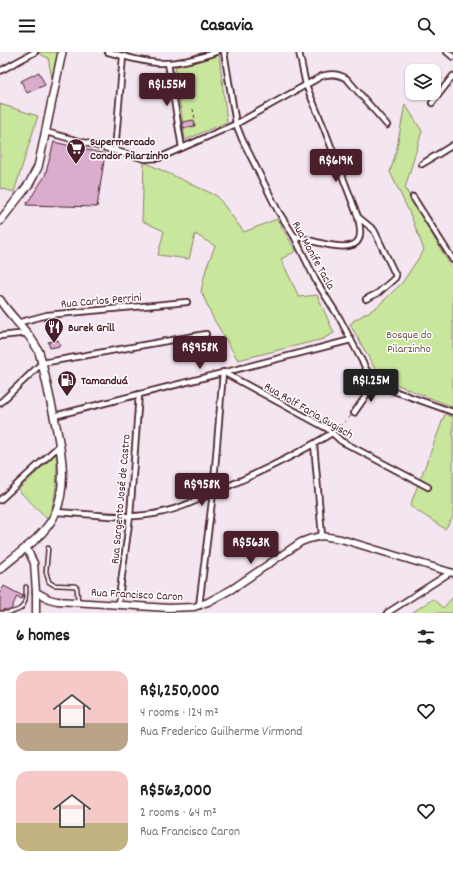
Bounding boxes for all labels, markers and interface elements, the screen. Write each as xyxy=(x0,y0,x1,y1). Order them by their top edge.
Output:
text: Casavia xyxy=(200,14,253,39)
icon: menu xyxy=(16,15,38,37)
icon: search xyxy=(415,15,437,37)
map controls xyxy=(405,64,441,100)
button: layers xyxy=(405,64,441,100)
pin: R$1.55M xyxy=(130,73,204,107)
text: R$1.55M xyxy=(148,76,186,95)
place label: Supermercado Condor Pilarzinho xyxy=(90,134,169,165)
supermarket icon: Supermercado Condor Pilarzinho xyxy=(65,137,87,165)
pin: R$619K xyxy=(303,149,369,183)
text: R$619K xyxy=(319,152,353,171)
street label: Rua Manife Tacla xyxy=(287,218,339,293)
street label: Rua Carlos Perrini xyxy=(60,289,142,313)
restaurant icon: Burek Grill xyxy=(43,316,65,344)
place label: Burek Grill xyxy=(68,320,115,337)
park label: Bosque do Pilarzinho xyxy=(386,327,432,358)
pin: R$958K xyxy=(167,336,233,370)
text: R$958K xyxy=(182,339,218,358)
fuel station icon: Tamanduá xyxy=(56,369,78,397)
pin: R$1.25M xyxy=(334,369,408,403)
text: R$1.25M xyxy=(352,372,390,391)
place label: Tamanduá xyxy=(81,373,129,390)
street label: Rua Rolf Faria Gugisch xyxy=(260,379,356,444)
street label: Rua Sargento José de Castro xyxy=(107,433,136,565)
pin: R$958K xyxy=(169,473,235,507)
text: R$958K xyxy=(184,476,220,495)
pin: R$563K xyxy=(218,531,284,565)
text: R$563K xyxy=(232,534,270,553)
street label: Rua Francisco Caron xyxy=(90,585,184,606)
text: 6 homes xyxy=(16,625,70,649)
icon: filters xyxy=(415,626,437,648)
text: R$1,250,000 xyxy=(140,680,219,704)
icon: home xyxy=(48,687,96,735)
icon: heart xyxy=(415,700,437,722)
text: 4 rooms · 124 m² xyxy=(140,704,219,723)
text: Rua Frederico Guilherme Virmond xyxy=(140,723,302,742)
text: R$563,000 xyxy=(140,780,212,804)
icon: home xyxy=(48,787,96,835)
icon: heart xyxy=(415,800,437,822)
text: 2 rooms · 64 m² xyxy=(140,804,217,823)
text: Rua Francisco Caron xyxy=(140,823,240,842)

